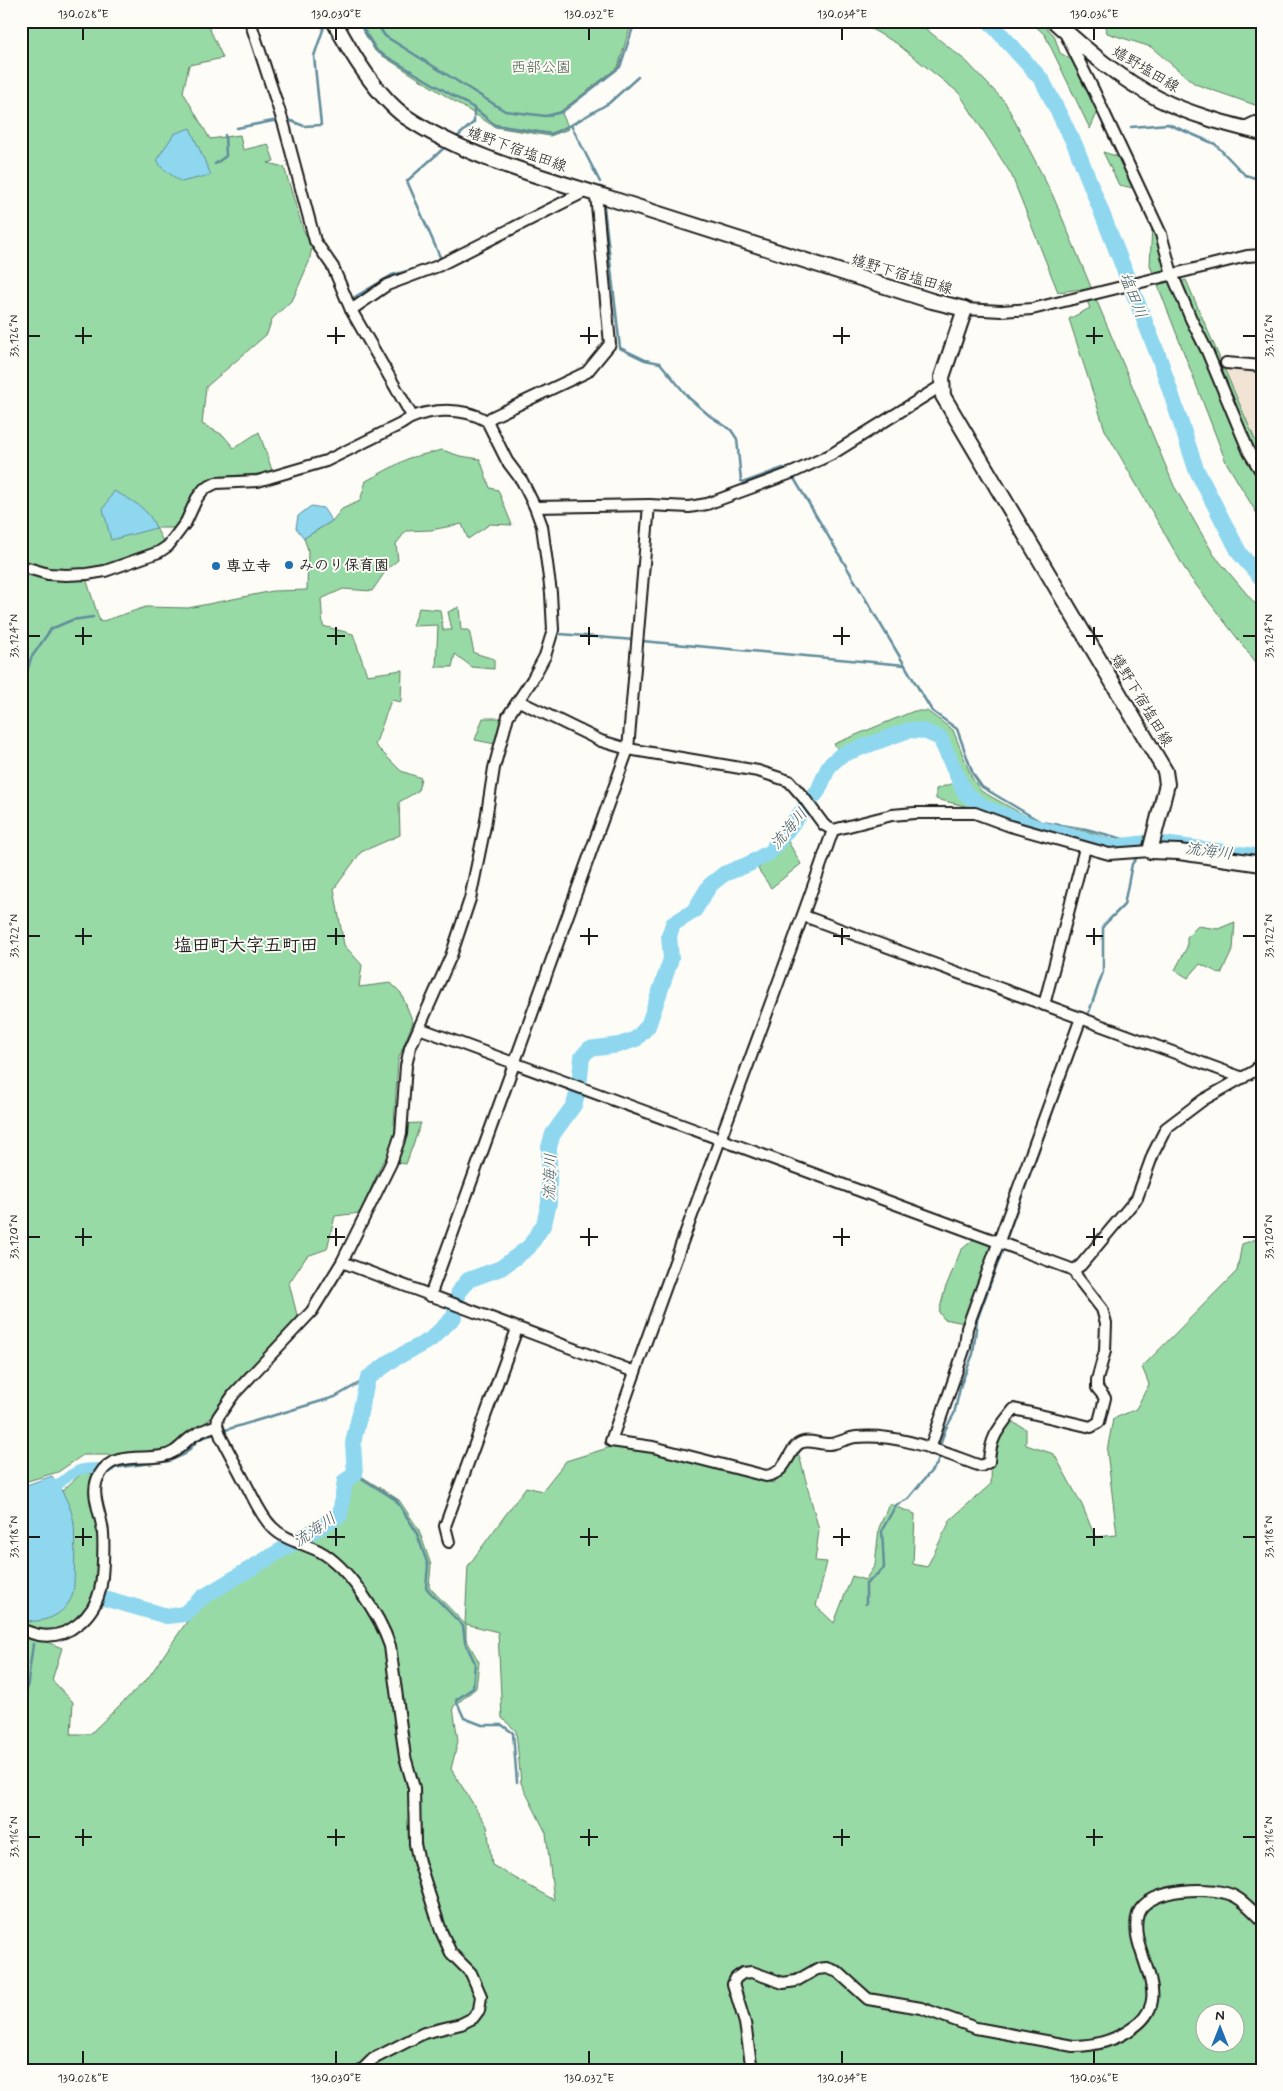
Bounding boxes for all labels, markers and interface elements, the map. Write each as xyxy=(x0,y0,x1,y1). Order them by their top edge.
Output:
text: 130.028°E xyxy=(57,7,109,23)
text: 130.030°E xyxy=(311,7,361,23)
text: 130.032°E xyxy=(564,7,614,23)
text: 130.034°E xyxy=(817,7,867,23)
text: 130.036°E xyxy=(1070,7,1118,23)
street label: 嬉野塩田線 xyxy=(1108,42,1183,98)
park label: 西部公園 xyxy=(511,58,571,78)
street label: 嬉野下宿塩田線 xyxy=(464,123,569,177)
street label: 嬉野下宿塩田線 xyxy=(849,250,955,300)
water label: 塩田川 xyxy=(1114,269,1151,322)
text: 33.126°N xyxy=(7,315,23,357)
text: 33.126°N xyxy=(1262,315,1278,357)
place label: みのり保育園 xyxy=(299,556,389,576)
place label: 専立寺 xyxy=(226,557,271,577)
marker: みのり保育園 xyxy=(283,559,295,571)
marker: 専立寺 xyxy=(210,560,222,572)
text: 33.124°N xyxy=(7,614,23,658)
text: 33.124°N xyxy=(1262,614,1278,658)
street label: 嬉野下宿塩田線 xyxy=(1106,650,1177,751)
water label: 流海川 xyxy=(766,804,813,854)
water label: 流海川 xyxy=(1184,838,1234,865)
text: 33.122°N xyxy=(7,914,23,958)
text: 33.122°N xyxy=(1262,914,1278,958)
district label: 塩田町大字五町田 xyxy=(174,934,318,958)
water label: 流海川 xyxy=(539,1153,562,1201)
text: 33.120°N xyxy=(7,1215,23,1259)
text: 33.120°N xyxy=(1262,1215,1278,1259)
water label: 流海川 xyxy=(289,1508,341,1552)
text: 33.118°N xyxy=(7,1516,23,1558)
text: 33.118°N xyxy=(1262,1516,1278,1558)
text: 33.116°N xyxy=(7,1816,23,1858)
text: 33.116°N xyxy=(1262,1816,1278,1858)
north arrow xyxy=(1196,2004,1246,2054)
text: N xyxy=(1215,2007,1225,2025)
text: 130.028°E xyxy=(57,2071,109,2087)
text: 130.030°E xyxy=(311,2071,361,2087)
text: 130.032°E xyxy=(564,2071,614,2087)
text: 130.034°E xyxy=(817,2071,867,2087)
text: 130.036°E xyxy=(1070,2071,1118,2087)

